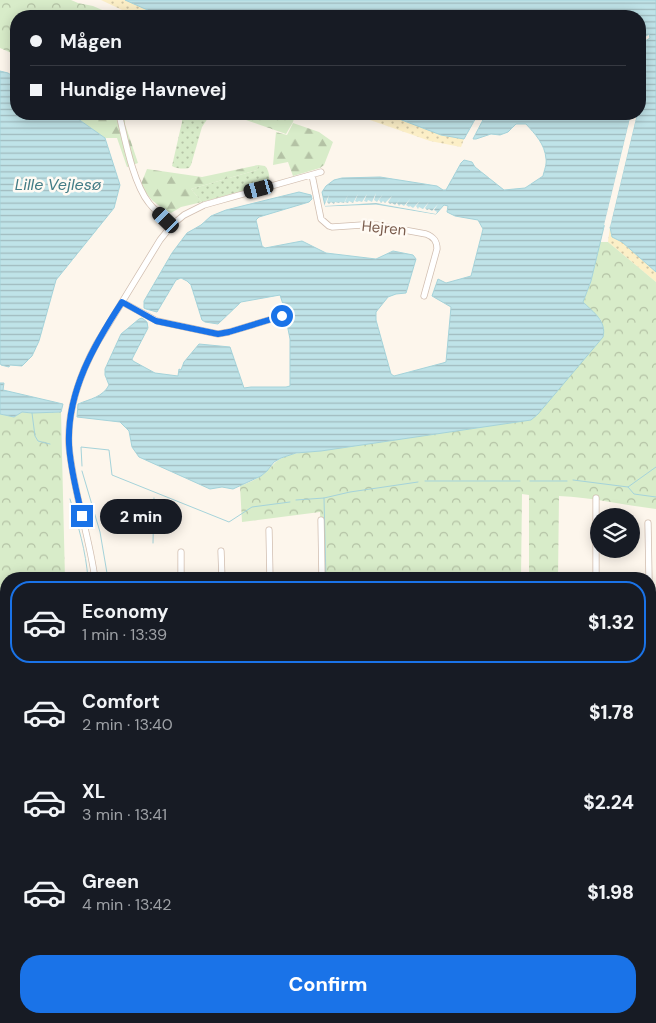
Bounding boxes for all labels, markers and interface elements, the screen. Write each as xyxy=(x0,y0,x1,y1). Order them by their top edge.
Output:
text: Mågen xyxy=(60,29,122,54)
text: Hundige Havnevej xyxy=(60,77,226,102)
water label: Lille Vejlesø xyxy=(15,174,102,195)
car xyxy=(242,178,275,200)
car xyxy=(149,204,182,236)
street label: Hejren xyxy=(361,216,407,240)
route start xyxy=(271,305,293,327)
callout: 2 min xyxy=(100,498,182,534)
route end xyxy=(71,505,93,527)
text: 2 min xyxy=(120,506,162,527)
map controls xyxy=(590,508,640,558)
button: layers xyxy=(590,508,640,558)
text: Economy xyxy=(82,599,169,624)
icon: car xyxy=(22,600,67,645)
text: $1.32 xyxy=(588,610,634,635)
text: 1 min · 13:39 xyxy=(82,624,167,645)
text: Comfort xyxy=(82,689,160,714)
icon: car xyxy=(22,690,67,735)
text: $1.78 xyxy=(589,700,634,725)
text: 2 min · 13:40 xyxy=(82,714,173,735)
text: XL xyxy=(82,779,105,804)
icon: car xyxy=(22,780,67,825)
text: $2.24 xyxy=(583,790,634,815)
text: 3 min · 13:41 xyxy=(82,804,167,825)
text: Green xyxy=(82,869,139,894)
icon: car xyxy=(22,870,67,915)
text: $1.98 xyxy=(587,880,634,905)
text: 4 min · 13:42 xyxy=(82,894,172,915)
button: Confirm xyxy=(20,955,636,1013)

